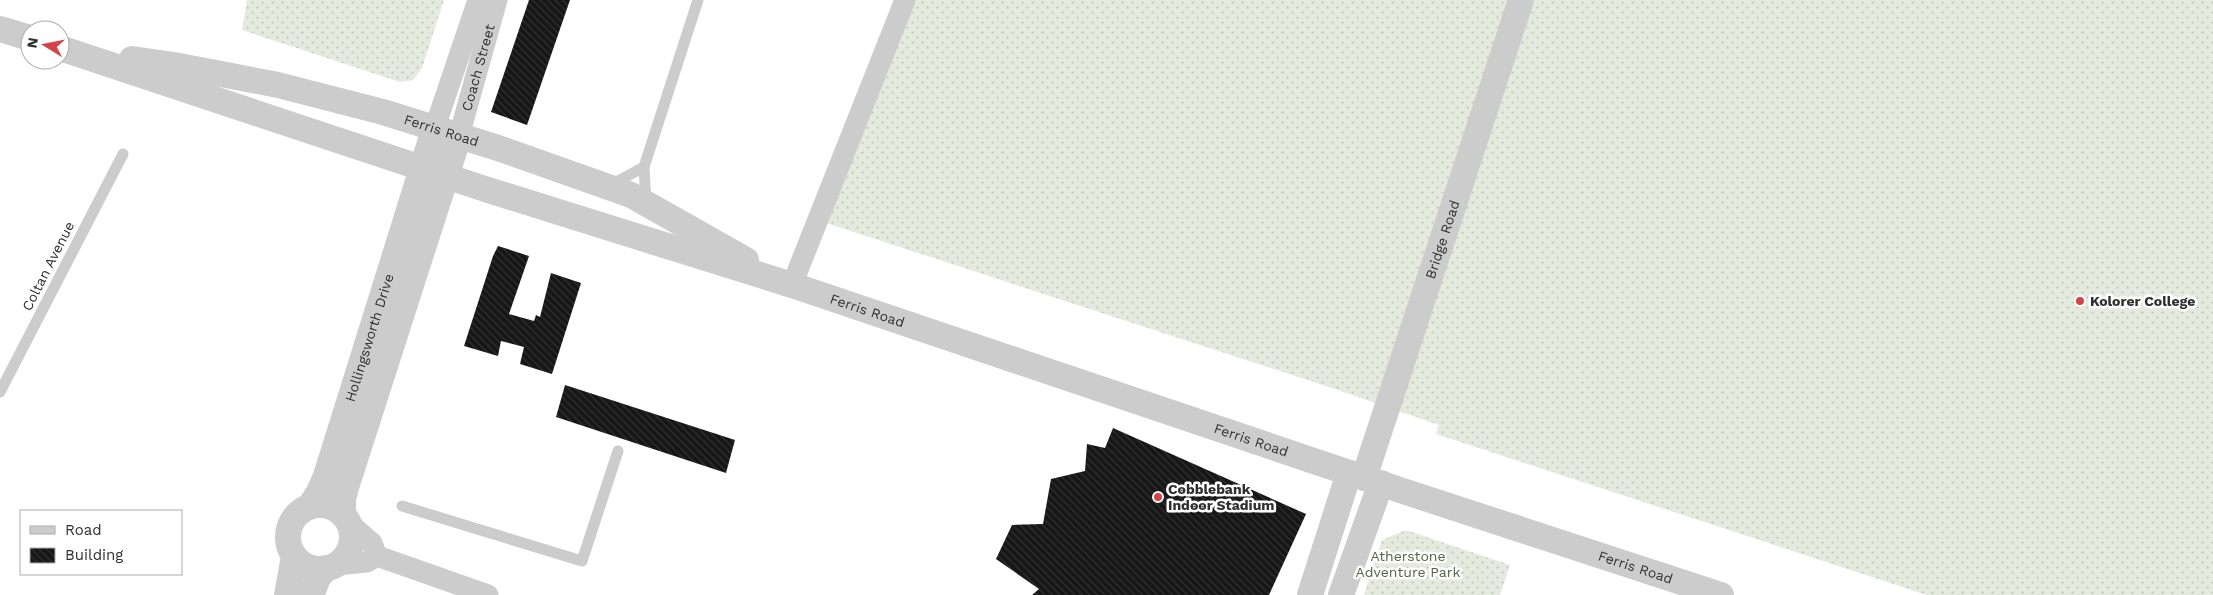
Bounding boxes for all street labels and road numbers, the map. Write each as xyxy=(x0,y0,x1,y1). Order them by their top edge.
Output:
street label: Coach Street xyxy=(458,22,498,113)
street label: Ferris Road xyxy=(402,111,481,149)
street label: Bridge Road xyxy=(1422,198,1463,281)
street label: Coltan Avenue xyxy=(19,219,77,313)
street label: Hollingsworth Drive xyxy=(342,272,397,404)
street label: Ferris Road xyxy=(828,290,907,330)
street label: Ferris Road xyxy=(1212,420,1290,460)
street label: Ferris Road xyxy=(1596,547,1675,587)

